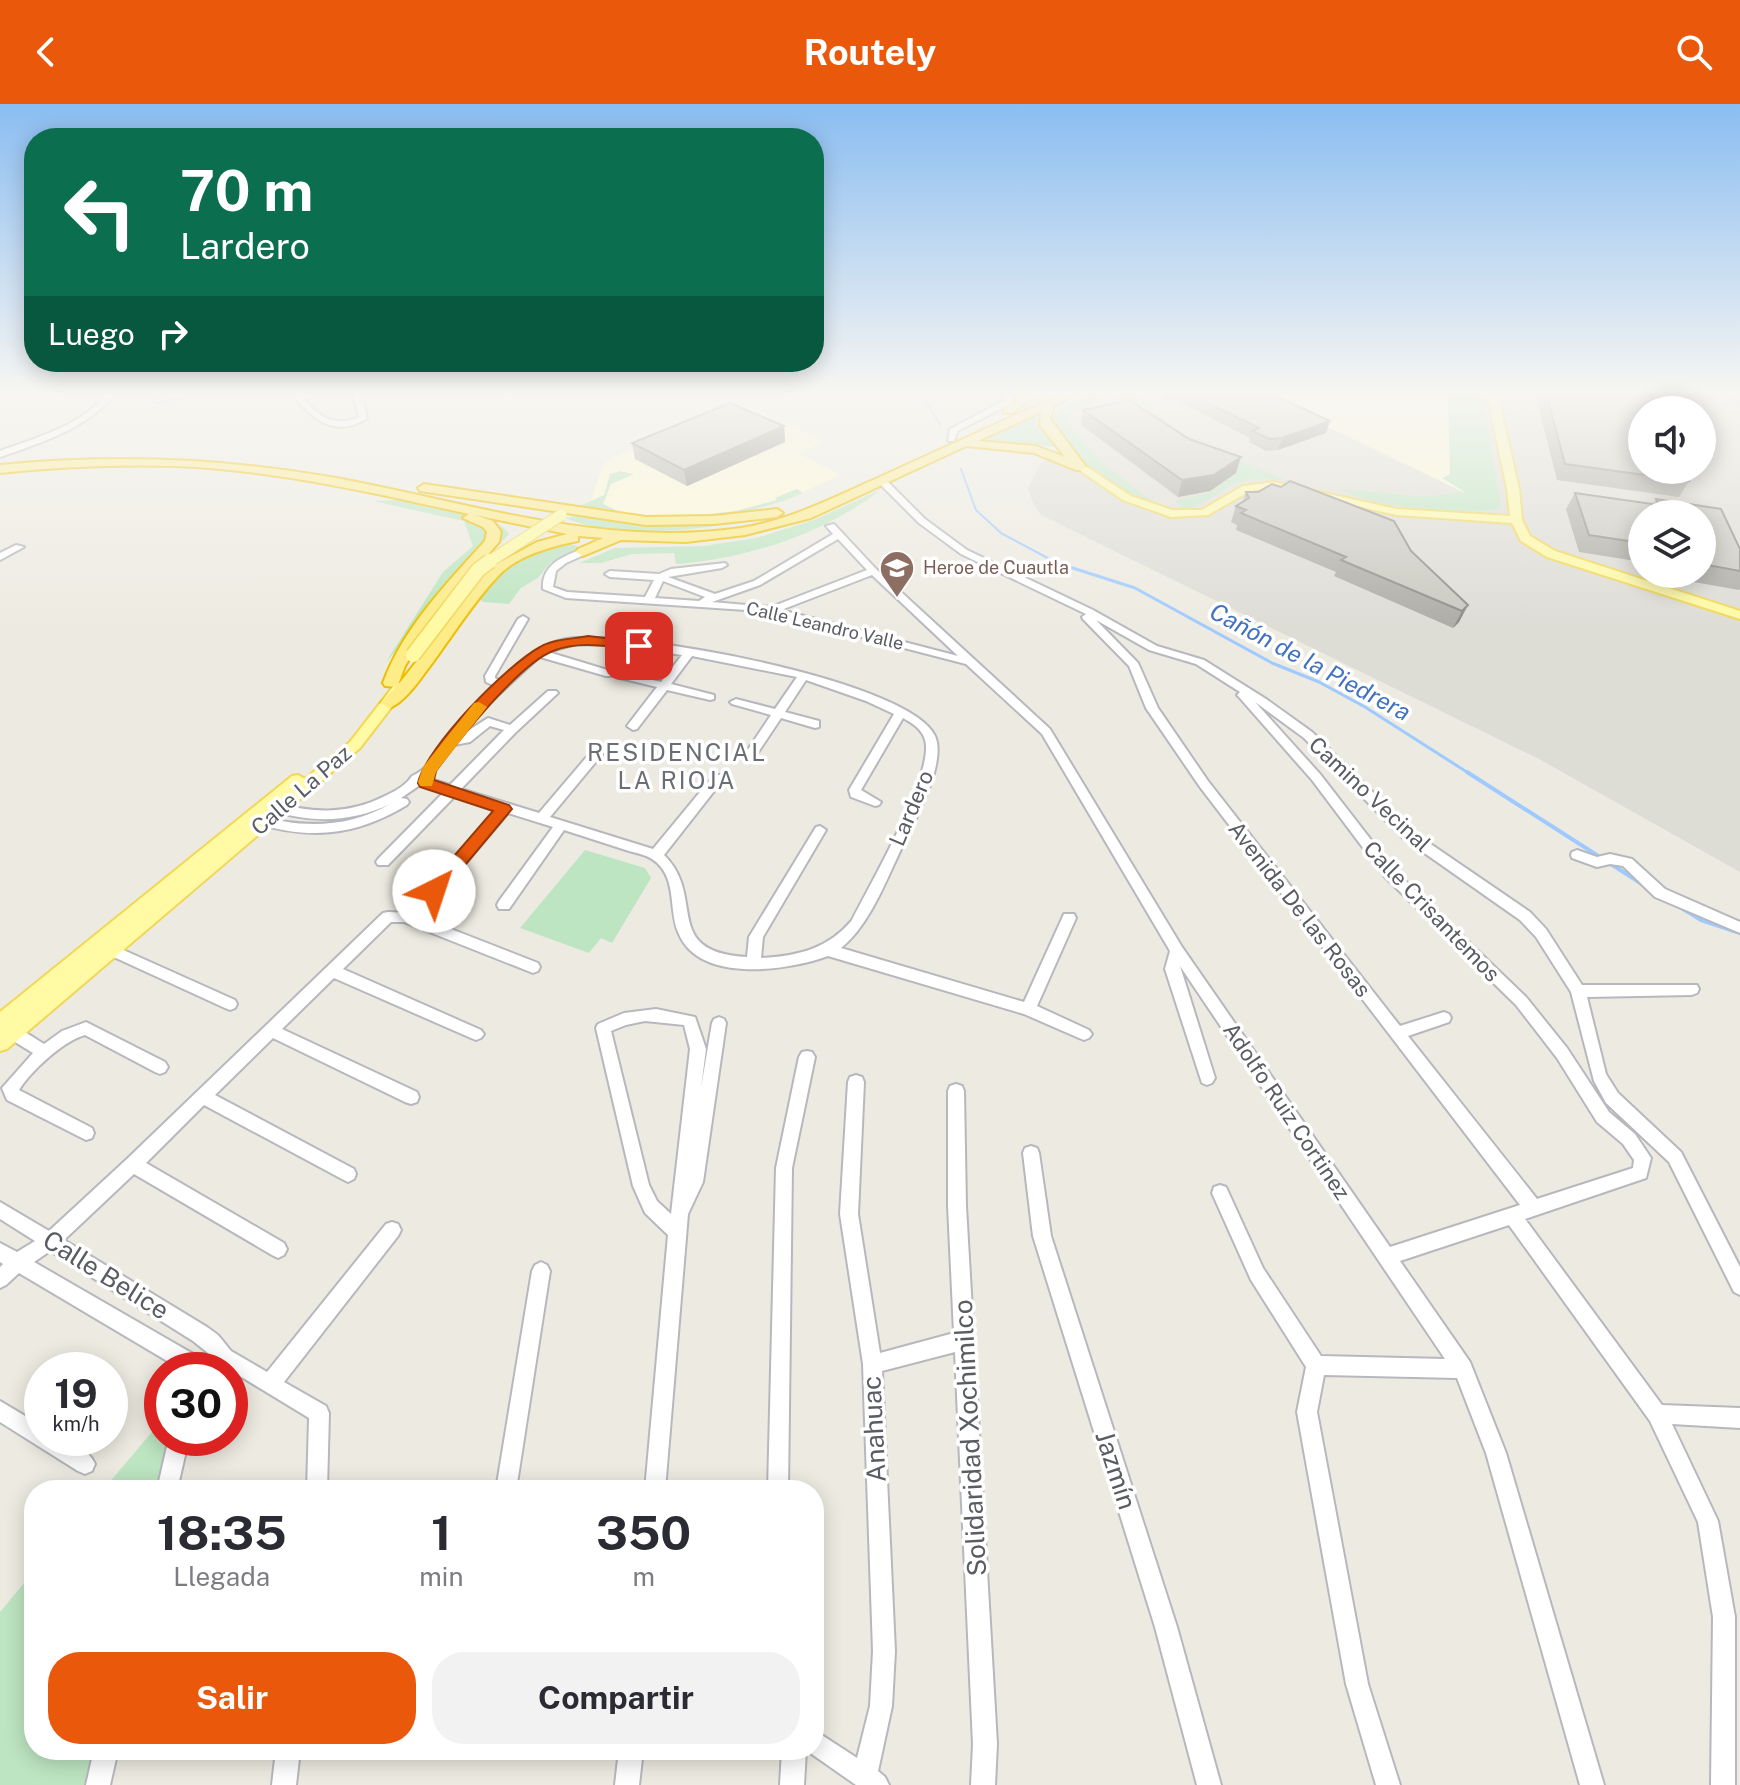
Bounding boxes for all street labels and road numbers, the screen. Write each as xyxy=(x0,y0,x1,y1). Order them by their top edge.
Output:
street label: Calle Leandro Valle xyxy=(744,597,906,654)
street label: Camino Vecinal xyxy=(1304,731,1436,857)
street label: Calle La Paz xyxy=(246,740,356,840)
street label: Lardero xyxy=(884,766,938,850)
street label: Avenida De las Rosas xyxy=(1223,816,1377,1002)
street label: Calle Crisantemos xyxy=(1358,835,1506,987)
street label: Adolfo Ruiz Cortinez xyxy=(1218,1018,1356,1204)
street label: Calle Belice xyxy=(37,1224,175,1326)
street label: Solidaridad Xochimilco xyxy=(947,1299,992,1577)
street label: Anahuac xyxy=(855,1375,892,1483)
street label: Jazmín xyxy=(1089,1427,1144,1513)

